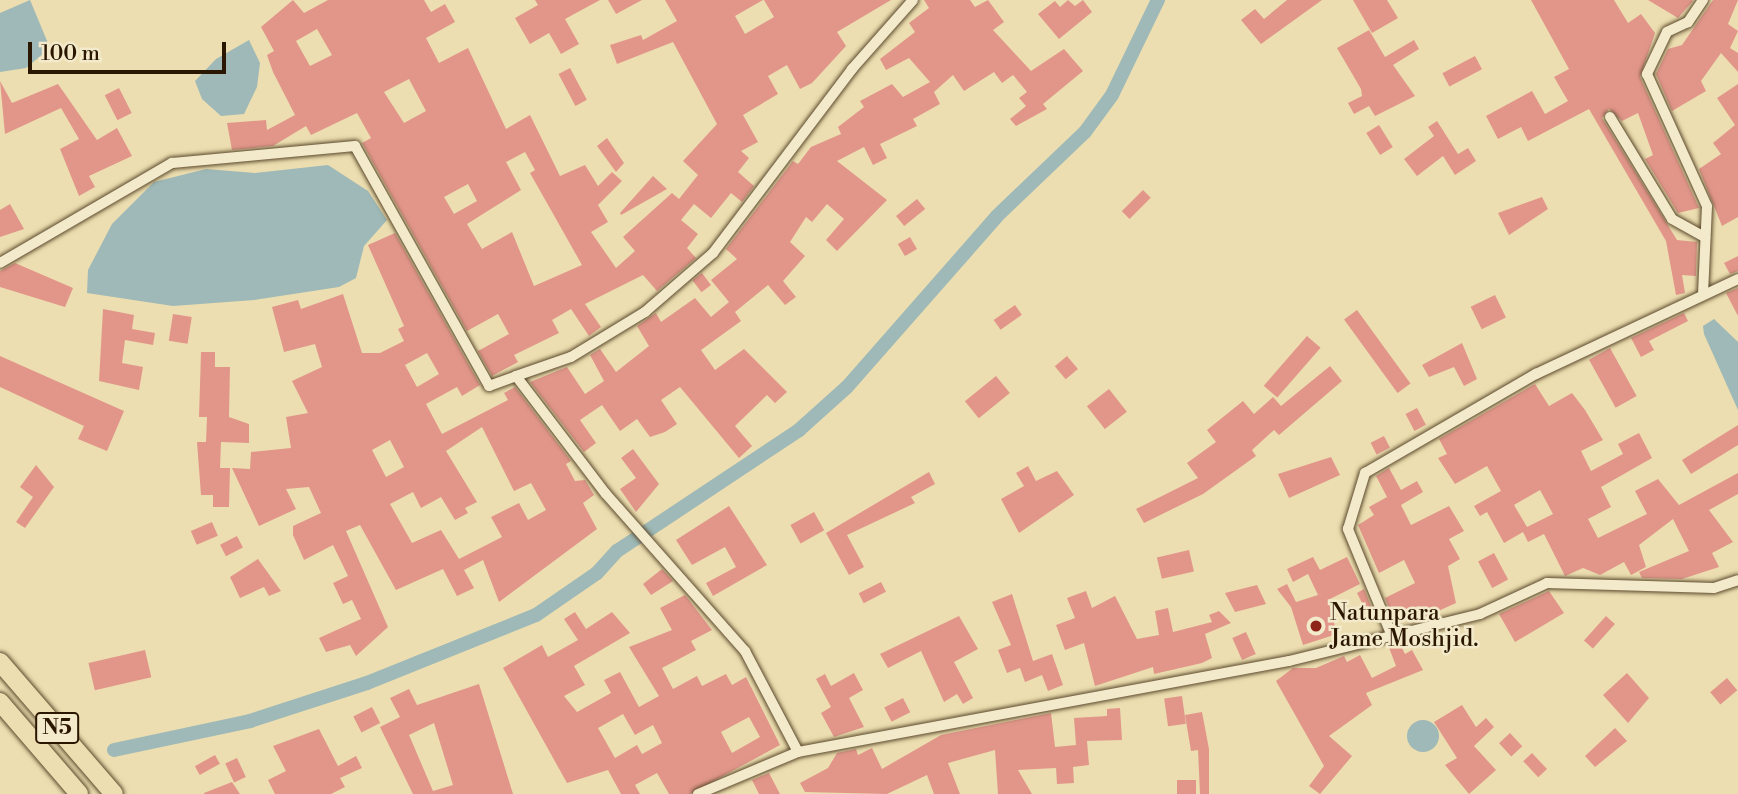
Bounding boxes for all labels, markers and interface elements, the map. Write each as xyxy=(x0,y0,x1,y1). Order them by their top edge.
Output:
scale bar xyxy=(32,28,229,72)
text: 100 m xyxy=(41,41,100,67)
place label: Natunpara Jame Moshjid. xyxy=(1330,599,1478,653)
marker: Natunpara Jame Moshjid. xyxy=(1308,618,1324,634)
road number: N5 xyxy=(34,710,80,746)

